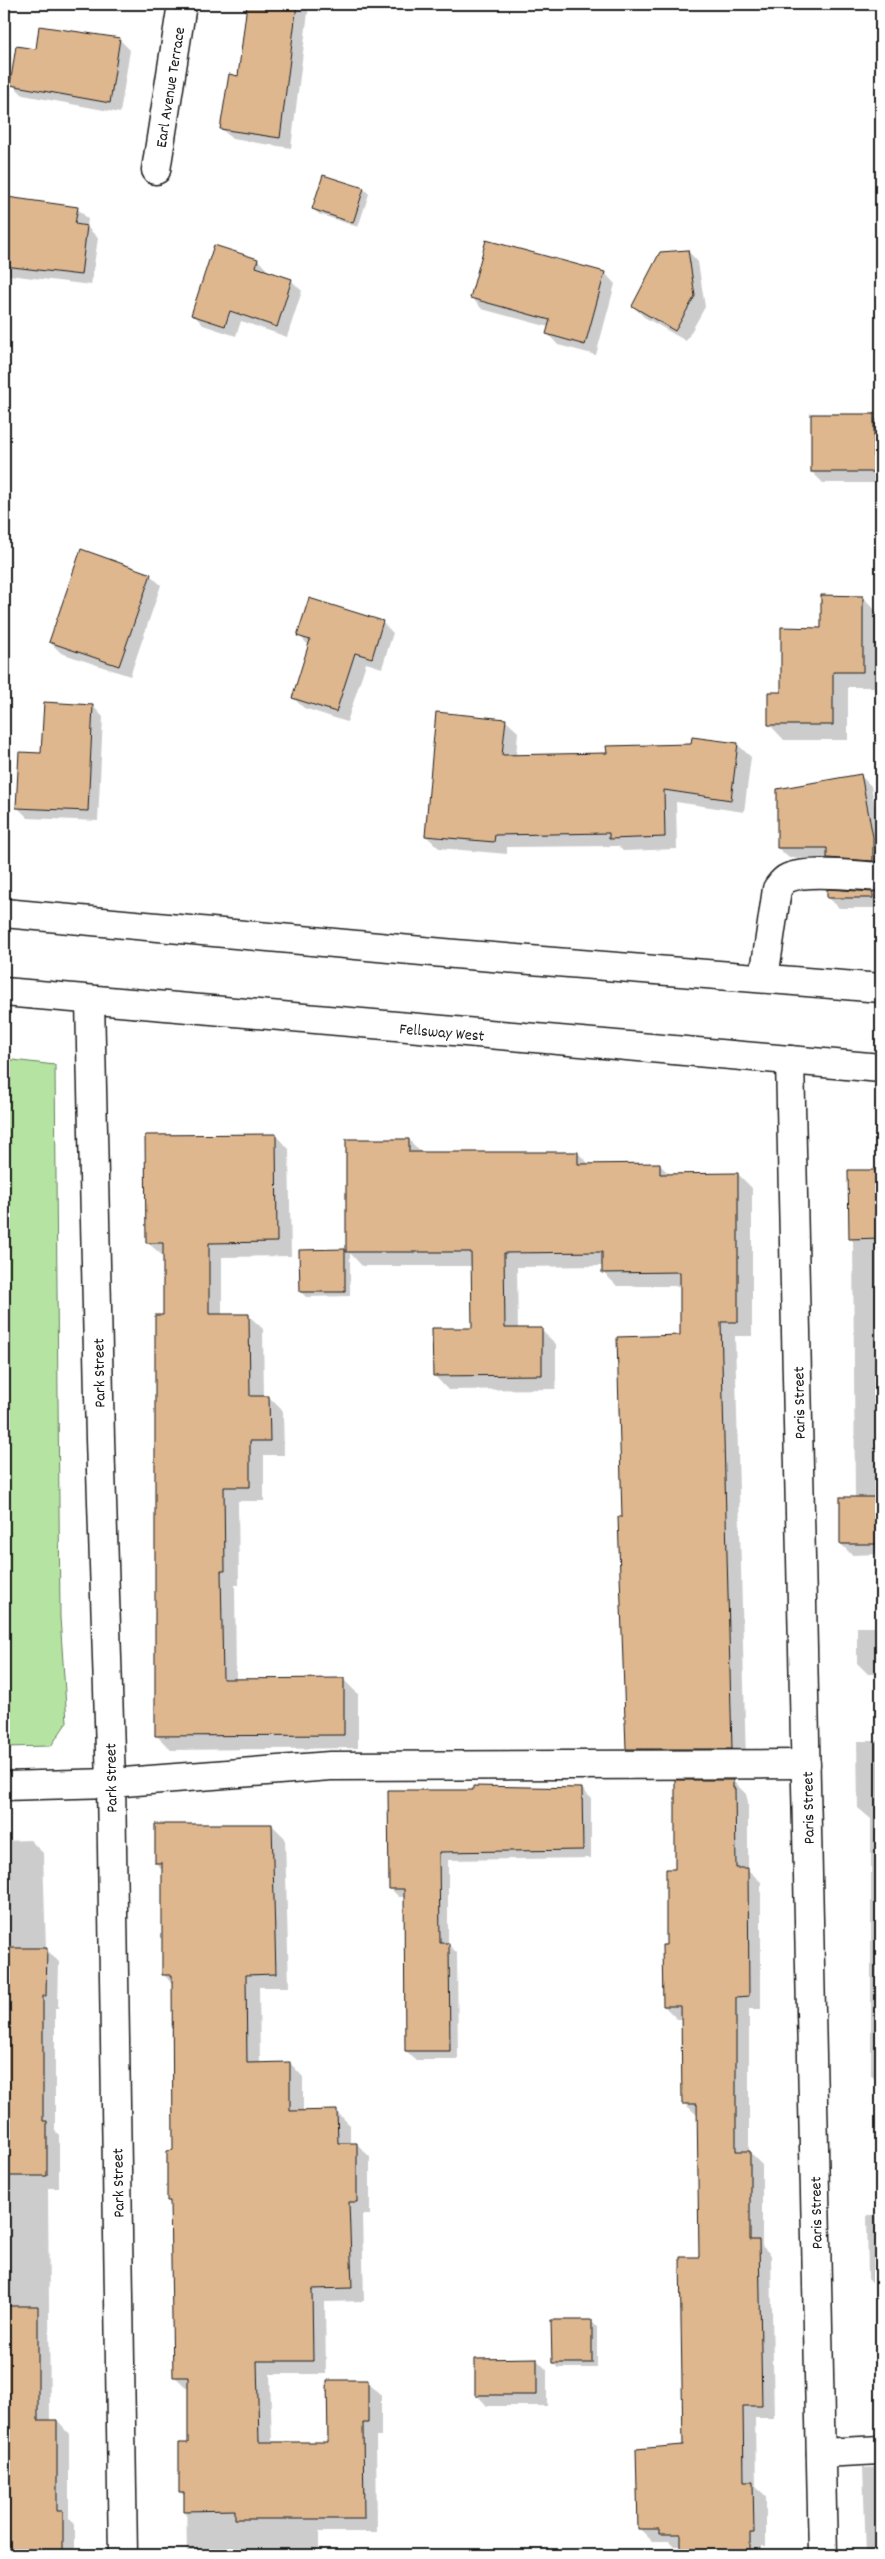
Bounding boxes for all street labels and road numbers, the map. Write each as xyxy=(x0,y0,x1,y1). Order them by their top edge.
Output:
street label: Earl Avenue Terrace xyxy=(151,25,192,149)
street label: Fellsway West xyxy=(398,1018,485,1049)
street label: Park Street xyxy=(88,1338,113,1408)
street label: Paris Street xyxy=(788,1366,813,1440)
street label: Park Street xyxy=(100,1743,125,1813)
street label: Paris Street xyxy=(797,1771,822,1845)
street label: Park Street xyxy=(107,2148,132,2218)
street label: Paris Street xyxy=(805,2176,830,2250)

